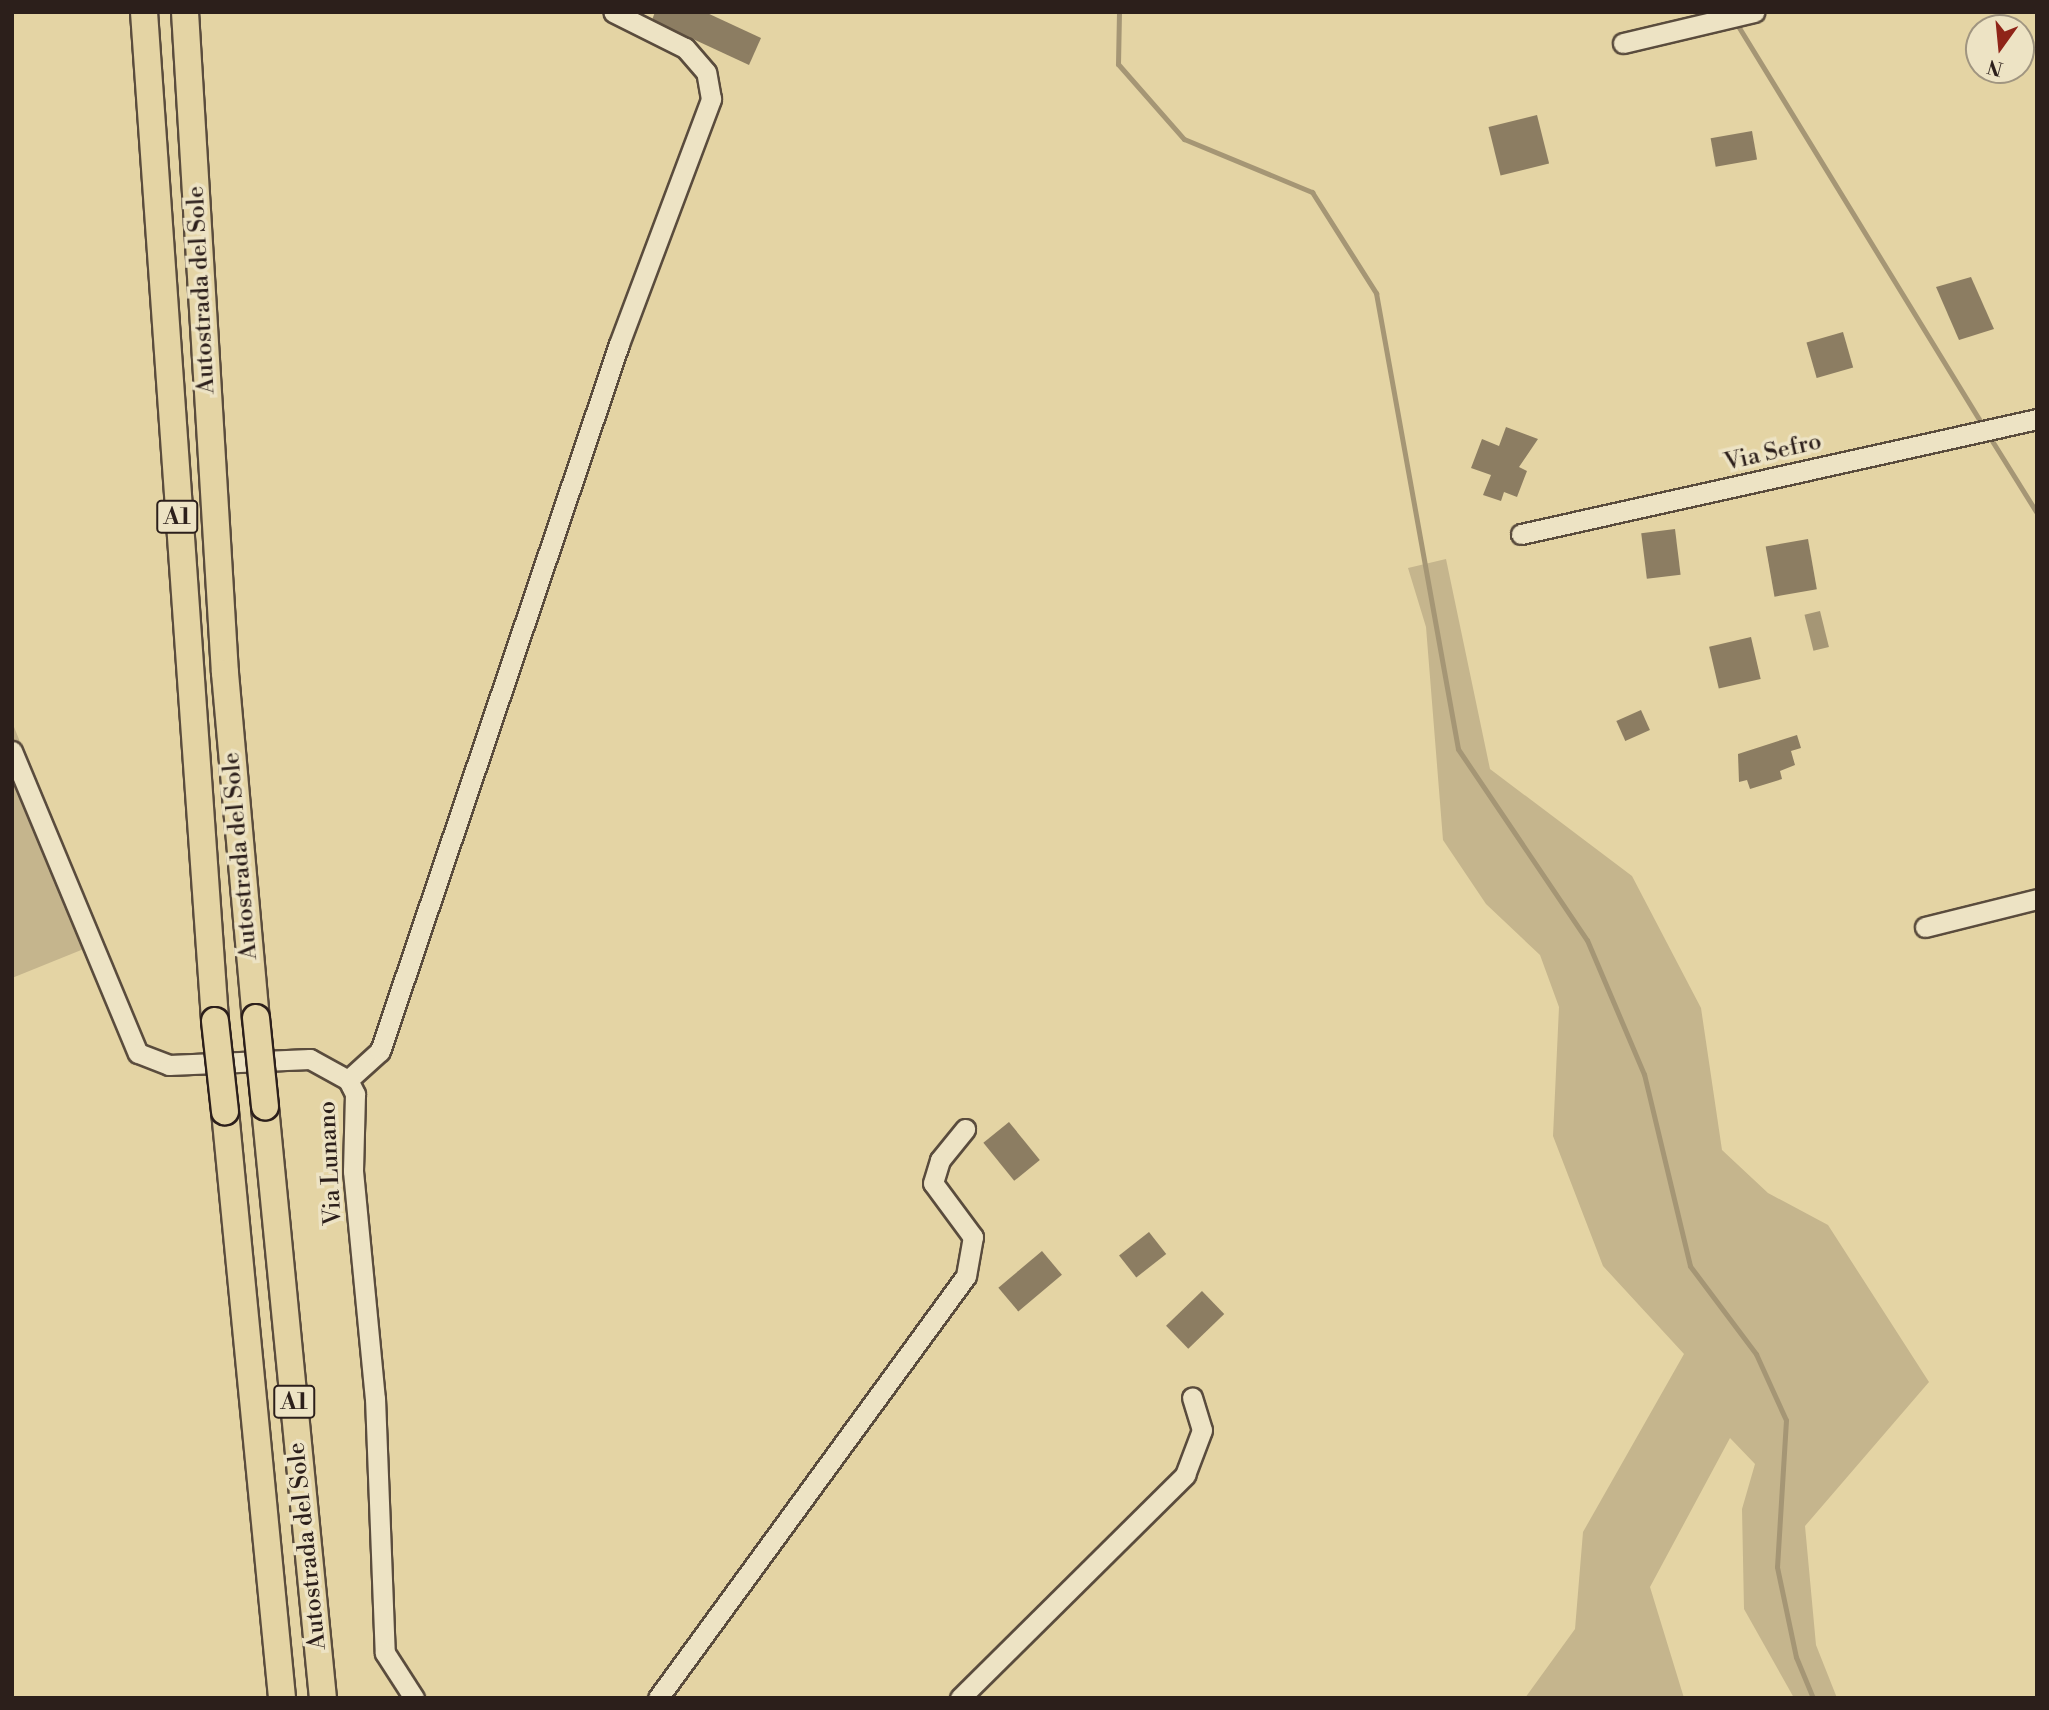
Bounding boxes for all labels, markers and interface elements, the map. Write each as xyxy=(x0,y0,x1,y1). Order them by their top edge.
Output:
north arrow xyxy=(1965,14,2035,84)
text: N xyxy=(1985,54,2005,81)
street label: Autostrada del Sole xyxy=(182,185,222,395)
street label: Via Sefro xyxy=(1722,428,1824,478)
road number: A1 xyxy=(156,498,198,537)
street label: Autostrada del Sole xyxy=(218,751,264,961)
street label: Via Lunano xyxy=(313,1100,349,1226)
road number: A1 xyxy=(273,1382,315,1422)
street label: Autostrada del Sole xyxy=(283,1441,333,1651)

